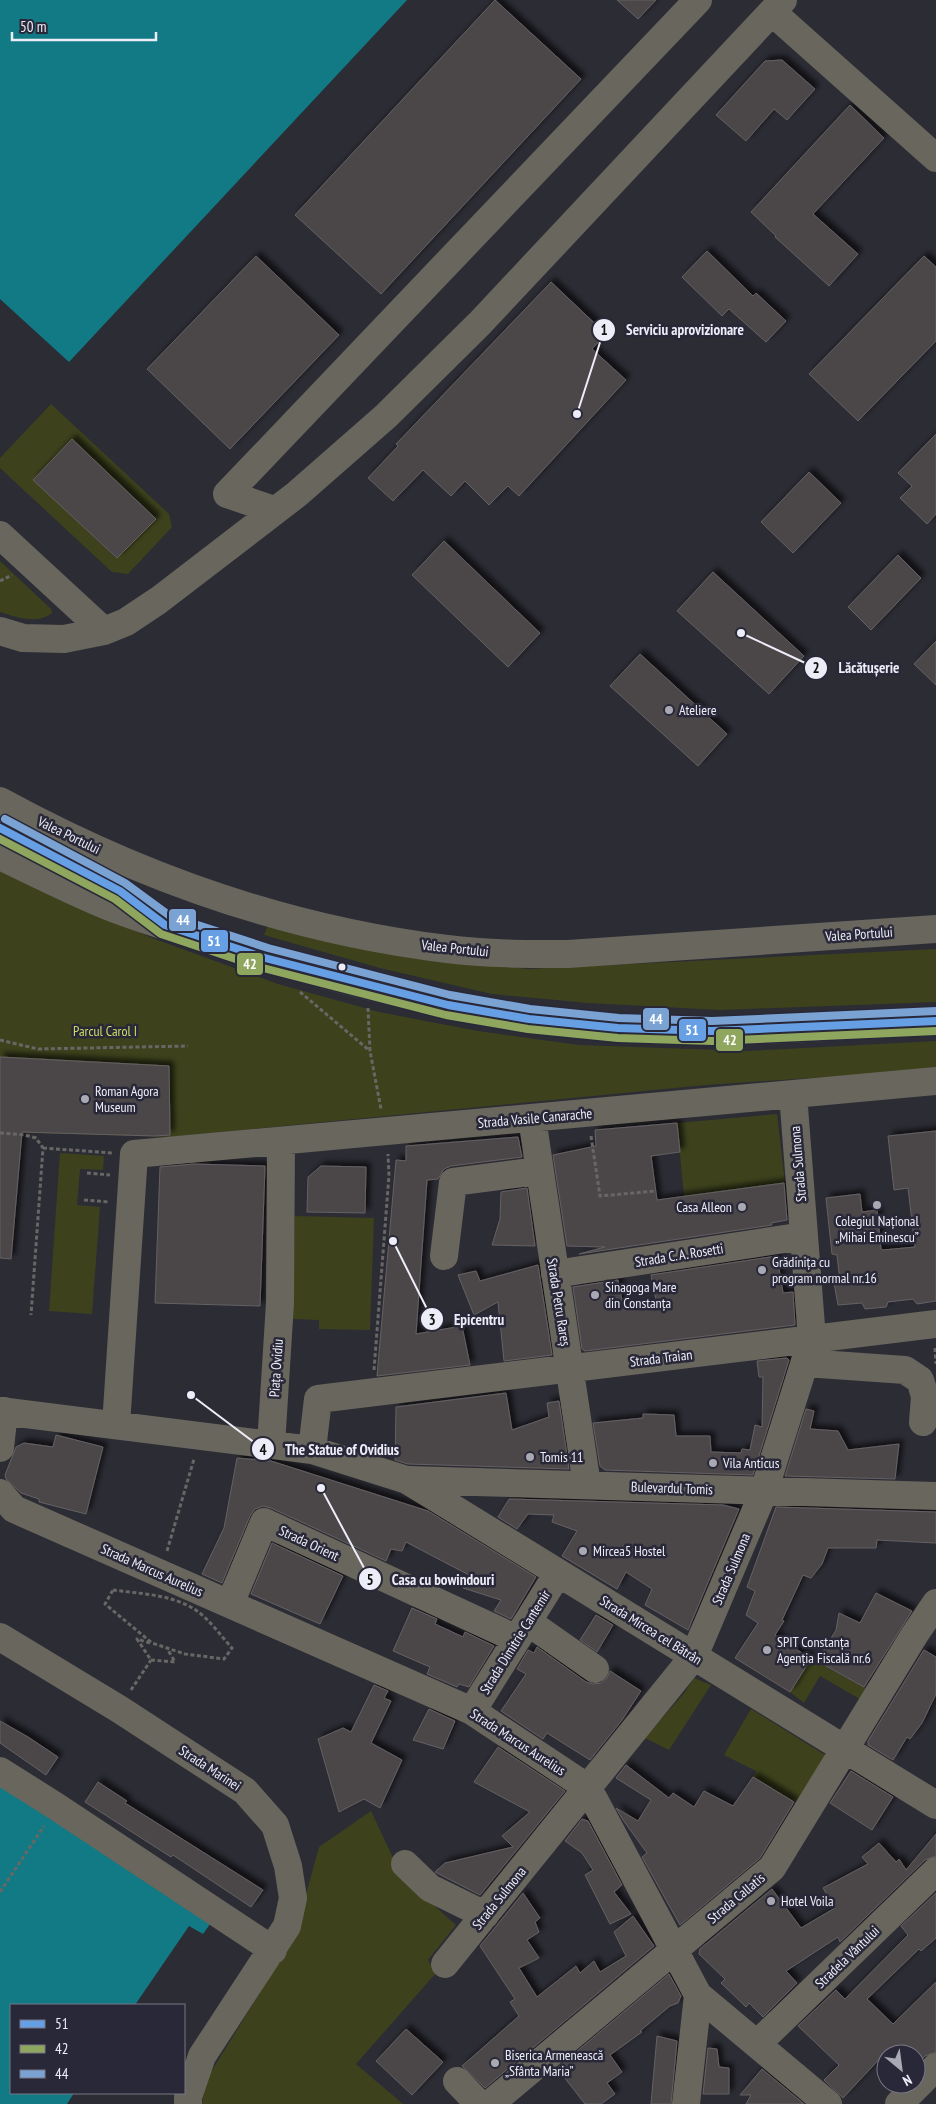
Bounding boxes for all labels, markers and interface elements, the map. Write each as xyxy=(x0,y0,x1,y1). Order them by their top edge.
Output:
scale bar xyxy=(12,10,156,42)
text: 50 m xyxy=(20,17,46,36)
callout: Serviciu aprovizionare xyxy=(591,315,754,345)
text: 1 xyxy=(600,320,608,339)
text: Serviciu aprovizionare xyxy=(626,320,744,339)
callout: Lăcătușerie xyxy=(804,653,910,683)
text: 2 xyxy=(812,658,820,677)
text: Lăcătușerie xyxy=(838,658,900,677)
place label: Ateliere xyxy=(679,701,717,719)
marker: Ateliere xyxy=(663,704,675,716)
street label: Valea Portului xyxy=(34,812,103,858)
line badge: 44 xyxy=(168,908,197,932)
text: 44 xyxy=(176,911,190,929)
street label: Valea Portului xyxy=(824,923,893,945)
line badge: 51 xyxy=(200,929,229,953)
text: 51 xyxy=(207,932,221,950)
street label: Valea Portului xyxy=(419,935,490,960)
line badge: 42 xyxy=(236,952,264,976)
text: 42 xyxy=(243,955,257,973)
unlabelled marker xyxy=(337,962,347,972)
line badge: 44 xyxy=(642,1007,670,1031)
text: 44 xyxy=(649,1010,663,1028)
line badge: 51 xyxy=(678,1018,707,1042)
text: 51 xyxy=(685,1021,699,1039)
park label: Parcul Carol I xyxy=(73,1022,137,1040)
line badge: 42 xyxy=(715,1028,744,1052)
text: 42 xyxy=(723,1031,737,1049)
place label: Roman Agora Museum xyxy=(95,1082,159,1116)
marker: Roman Agora Museum xyxy=(79,1093,91,1105)
street label: Strada Vasile Canarache xyxy=(477,1104,593,1132)
street label: Strada Sulmona xyxy=(786,1125,810,1203)
place label: Casa Alleon xyxy=(676,1198,732,1216)
marker: Colegiul Național „Mihai Eminescu” xyxy=(871,1199,883,1211)
marker: Casa Alleon xyxy=(736,1201,748,1213)
place label: Colegiul Național „Mihai Eminescu” xyxy=(835,1212,919,1246)
street label: Strada C. A. Rosetti xyxy=(633,1239,725,1271)
place label: Grădinița cu program normal nr.16 xyxy=(772,1253,877,1287)
street label: Strada Petru Rareș xyxy=(543,1257,575,1348)
marker: Grădinița cu program normal nr.16 xyxy=(756,1264,768,1276)
place label: Sinagoga Mare din Constanța xyxy=(605,1278,677,1312)
marker: Sinagoga Mare din Constanța xyxy=(589,1289,601,1301)
callout: Epicentru xyxy=(419,1304,515,1334)
text: 3 xyxy=(428,1310,436,1329)
text: Epicentru xyxy=(454,1310,504,1329)
street label: Piața Ovidiu xyxy=(265,1338,287,1398)
street label: Strada Traian xyxy=(629,1345,693,1371)
callout: The Statue of Ovidius xyxy=(250,1434,409,1464)
text: 4 xyxy=(259,1440,267,1459)
text: The Statue of Ovidius xyxy=(285,1440,399,1459)
place label: Tomis 11 xyxy=(540,1448,583,1466)
marker: Tomis 11 xyxy=(524,1451,536,1463)
place label: Vila Anticus xyxy=(722,1454,780,1472)
marker: Vila Anticus xyxy=(707,1457,719,1469)
street label: Bulevardul Tomis xyxy=(631,1478,714,1498)
street label: Strada Orient xyxy=(276,1521,342,1565)
street label: Strada Sulmona xyxy=(708,1530,754,1608)
street label: Strada Marcus Aurelius xyxy=(98,1539,206,1601)
place label: Mircea5 Hostel xyxy=(593,1542,666,1560)
marker: Mircea5 Hostel xyxy=(577,1545,589,1557)
callout: Casa cu bowindouri xyxy=(357,1564,505,1594)
text: 5 xyxy=(366,1570,374,1589)
text: Casa cu bowindouri xyxy=(392,1570,494,1589)
street label: Strada Dimitrie Cantemir xyxy=(476,1586,554,1697)
street label: Strada Mircea cel Bătrân xyxy=(597,1591,705,1669)
place label: SPIT Constanța Agenția Fiscală nr.6 xyxy=(777,1633,871,1667)
marker: SPIT Constanța Agenția Fiscală nr.6 xyxy=(761,1644,773,1656)
street label: Strada Marcus Aurelius xyxy=(467,1704,569,1780)
street label: Strada Marinei xyxy=(176,1741,244,1795)
street label: Strada Sulmona xyxy=(468,1863,530,1933)
street label: Strada Callatis xyxy=(704,1869,769,1927)
place label: Hotel Voila xyxy=(781,1892,834,1910)
marker: Hotel Voila xyxy=(765,1895,777,1907)
street label: Stradela Vântului xyxy=(811,1922,883,1992)
legend xyxy=(10,2004,185,2094)
text: 51 xyxy=(55,2014,69,2033)
text: 42 xyxy=(55,2039,69,2058)
north arrow xyxy=(876,2044,926,2094)
place label: Biserica Armenească „Sfânta Maria” xyxy=(505,2046,603,2080)
marker: Biserica Armenească „Sfânta Maria” xyxy=(489,2057,501,2069)
text: 44 xyxy=(55,2064,69,2083)
text: N xyxy=(900,2071,915,2090)

